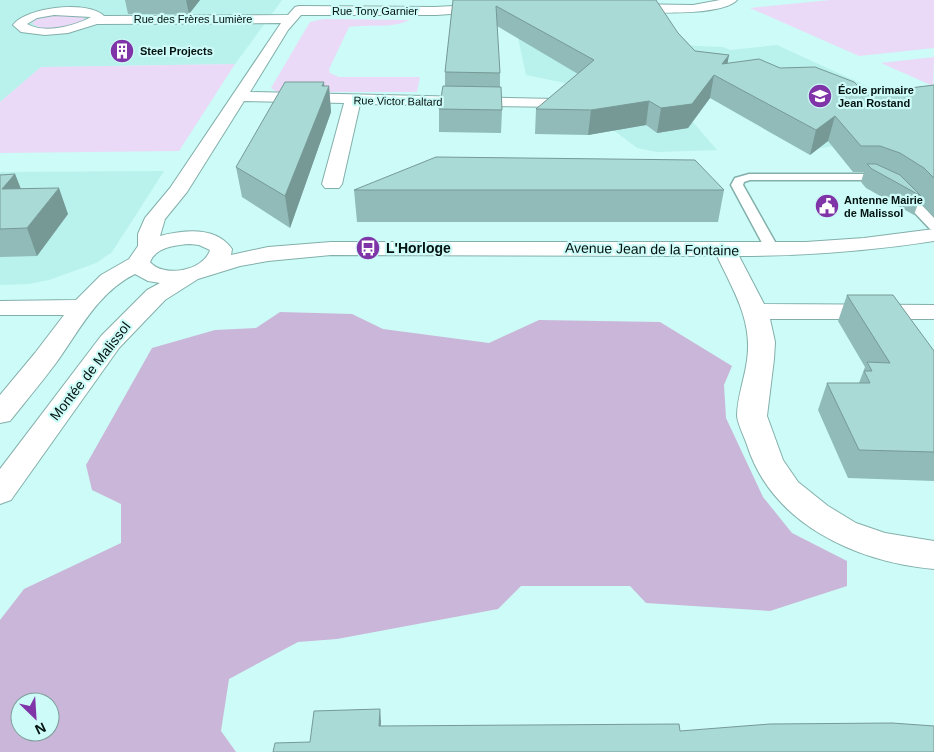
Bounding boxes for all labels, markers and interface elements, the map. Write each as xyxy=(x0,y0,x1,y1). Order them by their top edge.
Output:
street label: Rue Tony Garnier xyxy=(332,5,418,17)
street label: Rue des Frères Lumière xyxy=(134,13,252,25)
building icon: Steel Projects xyxy=(109,38,135,64)
place label: Steel Projects xyxy=(140,45,213,57)
school or university icon: École primaire Jean Rostand xyxy=(807,83,833,109)
place label: École primaire Jean Rostand xyxy=(838,84,914,109)
street label: Rue Victor Baltard xyxy=(353,94,443,108)
public building icon: Antenne Mairie de Malissol xyxy=(814,193,840,219)
place label: Antenne Mairie de Malissol xyxy=(844,194,923,219)
bus stop icon: L'Horloge xyxy=(355,235,381,261)
street label: Avenue Jean de la Fontaine xyxy=(565,239,739,259)
place label: L'Horloge xyxy=(386,240,451,256)
street label: Montée de Malissol xyxy=(47,319,133,423)
north arrow xyxy=(10,692,60,742)
text: N xyxy=(33,719,48,738)

